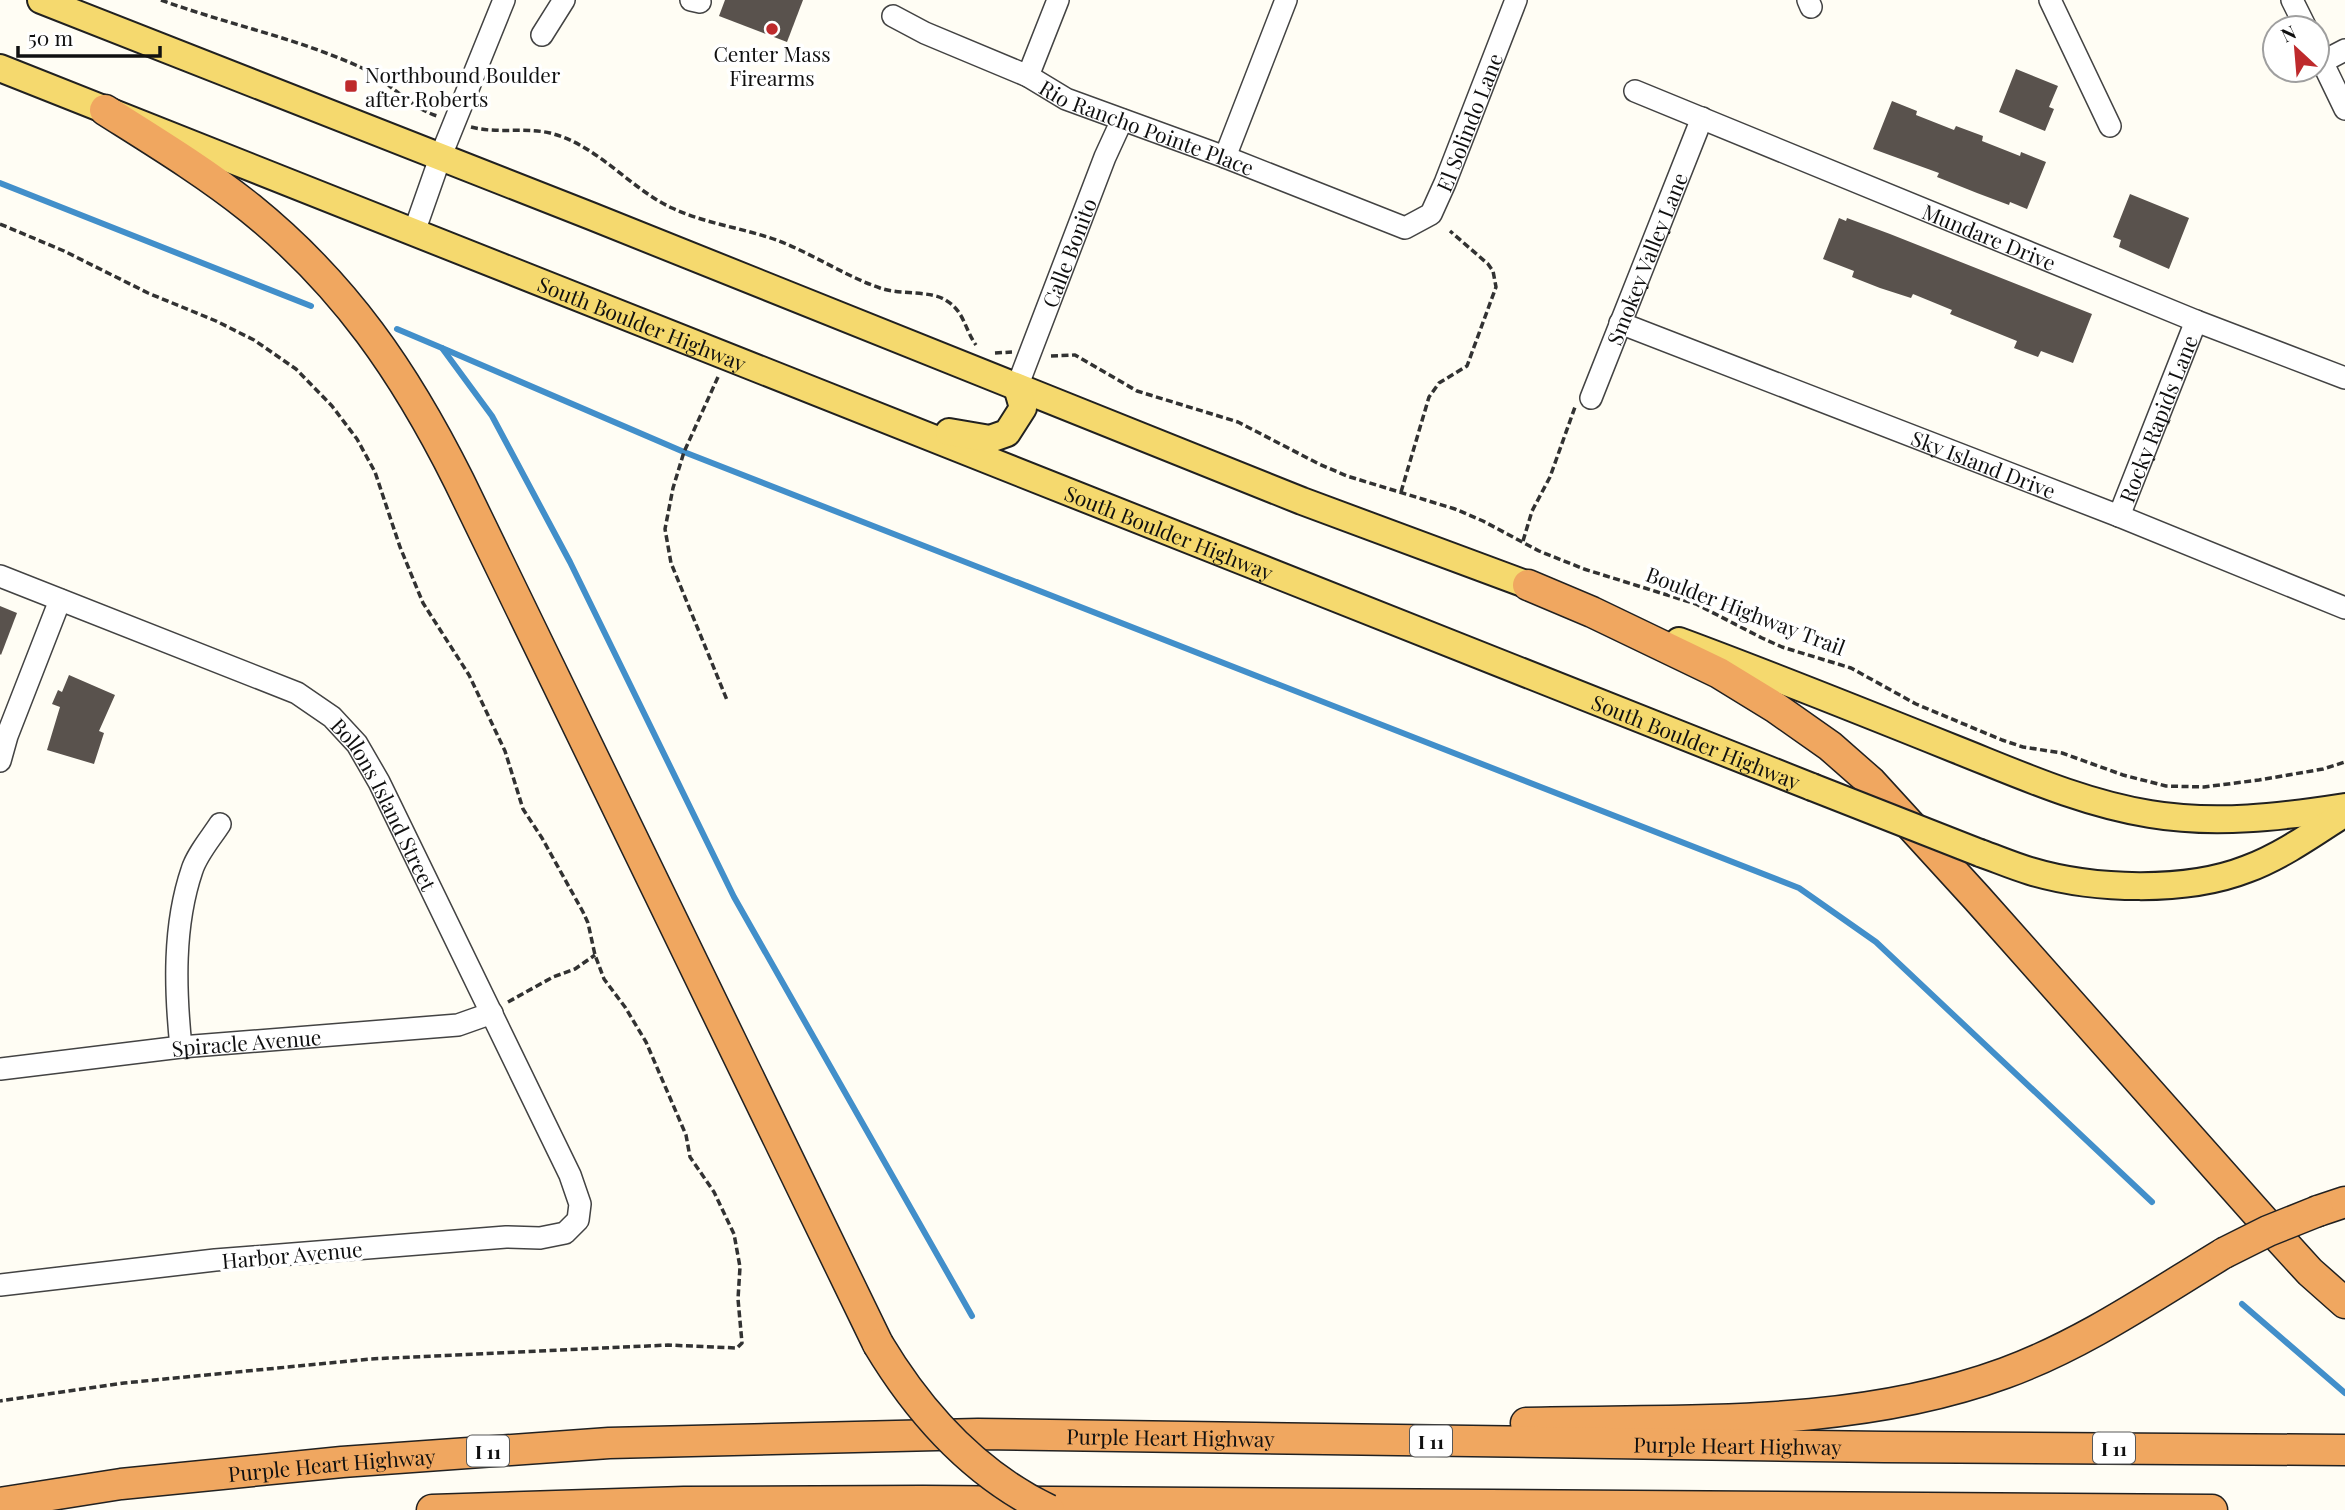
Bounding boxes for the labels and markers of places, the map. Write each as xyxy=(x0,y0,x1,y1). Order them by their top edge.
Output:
marker: Center Mass Firearms xyxy=(764,21,780,37)
place label: Center Mass Firearms xyxy=(713,39,831,91)
place label: Northbound Boulder after Roberts xyxy=(365,60,561,112)
marker: Northbound Boulder after Roberts xyxy=(343,78,359,94)

